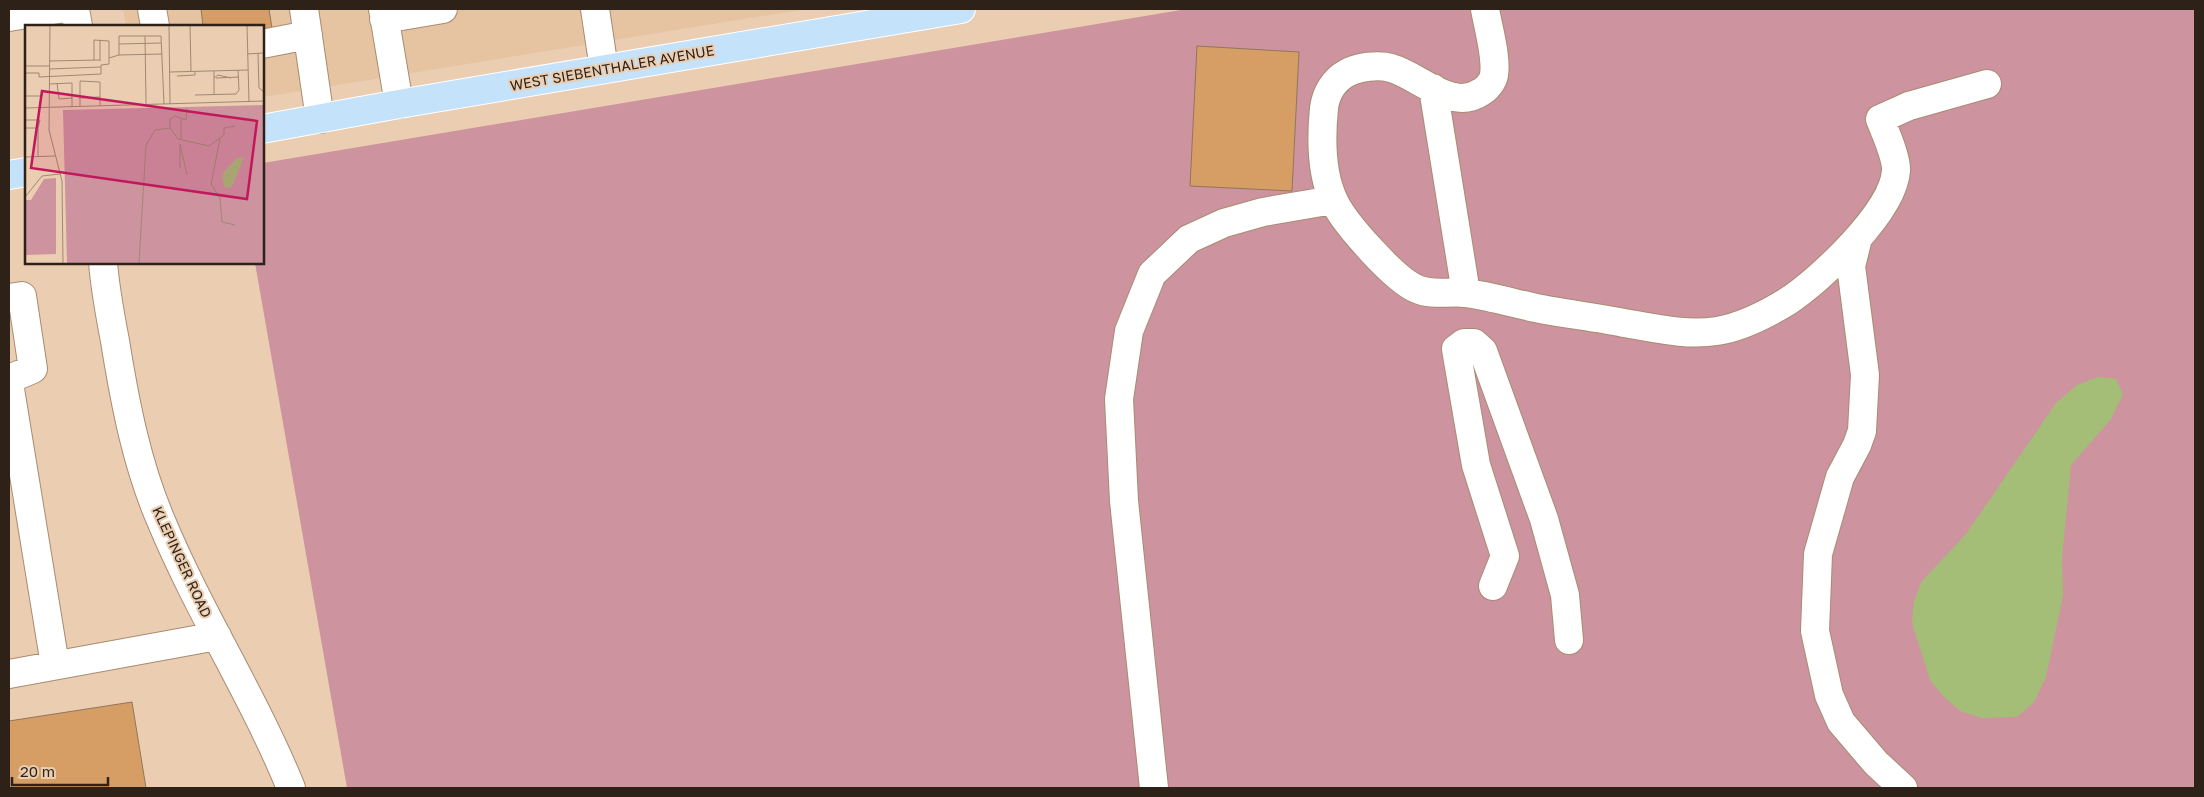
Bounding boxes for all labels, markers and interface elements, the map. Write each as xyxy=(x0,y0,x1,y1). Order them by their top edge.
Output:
inset map xyxy=(25,25,264,264)
street label: WEST SIEBENTHALER AVENUE xyxy=(508,41,715,94)
street label: KLEPINGER ROAD xyxy=(149,504,216,620)
scale bar xyxy=(12,754,109,786)
text: 20 m xyxy=(20,762,55,780)

